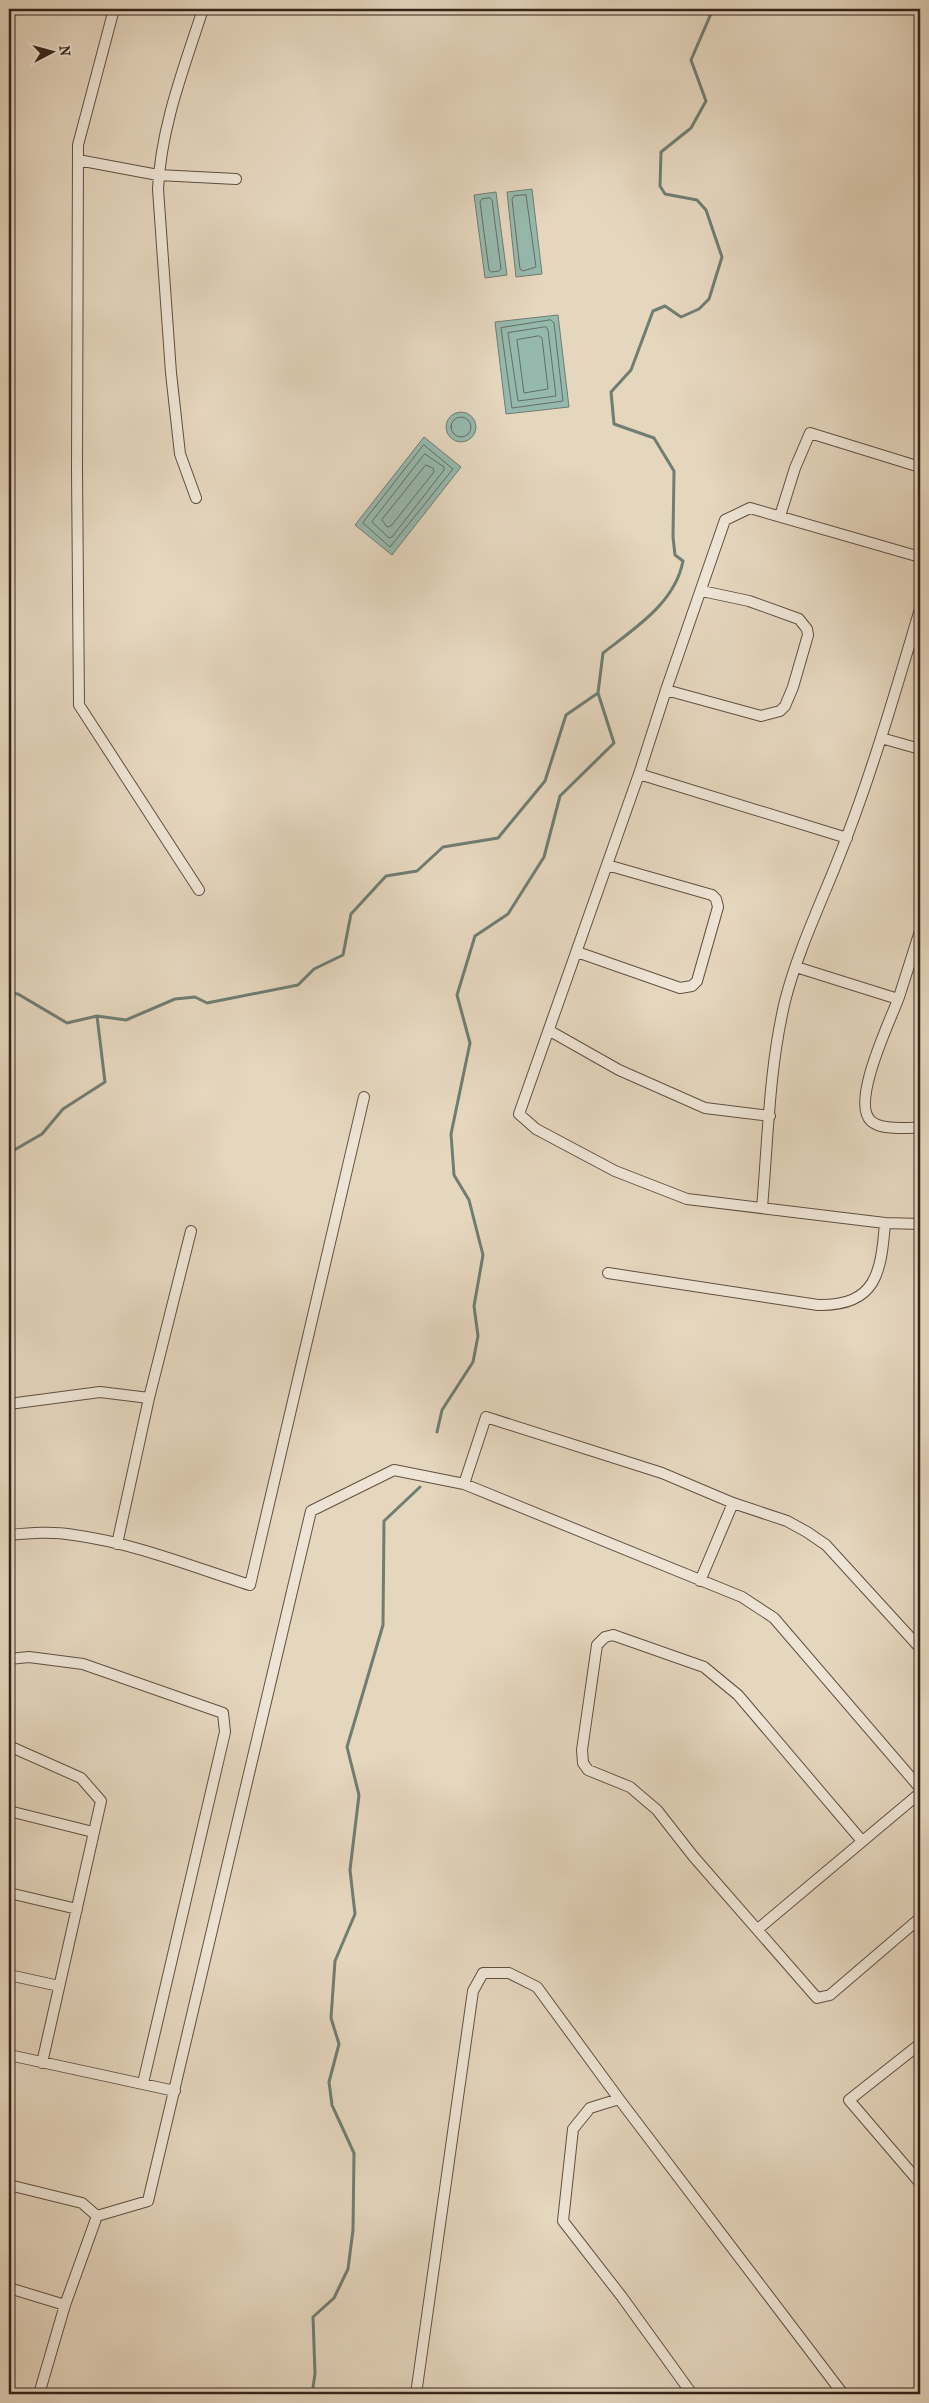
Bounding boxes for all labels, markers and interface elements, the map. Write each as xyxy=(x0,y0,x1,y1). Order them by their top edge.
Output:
north arrow xyxy=(28,28,78,78)
text: N xyxy=(55,45,73,57)

